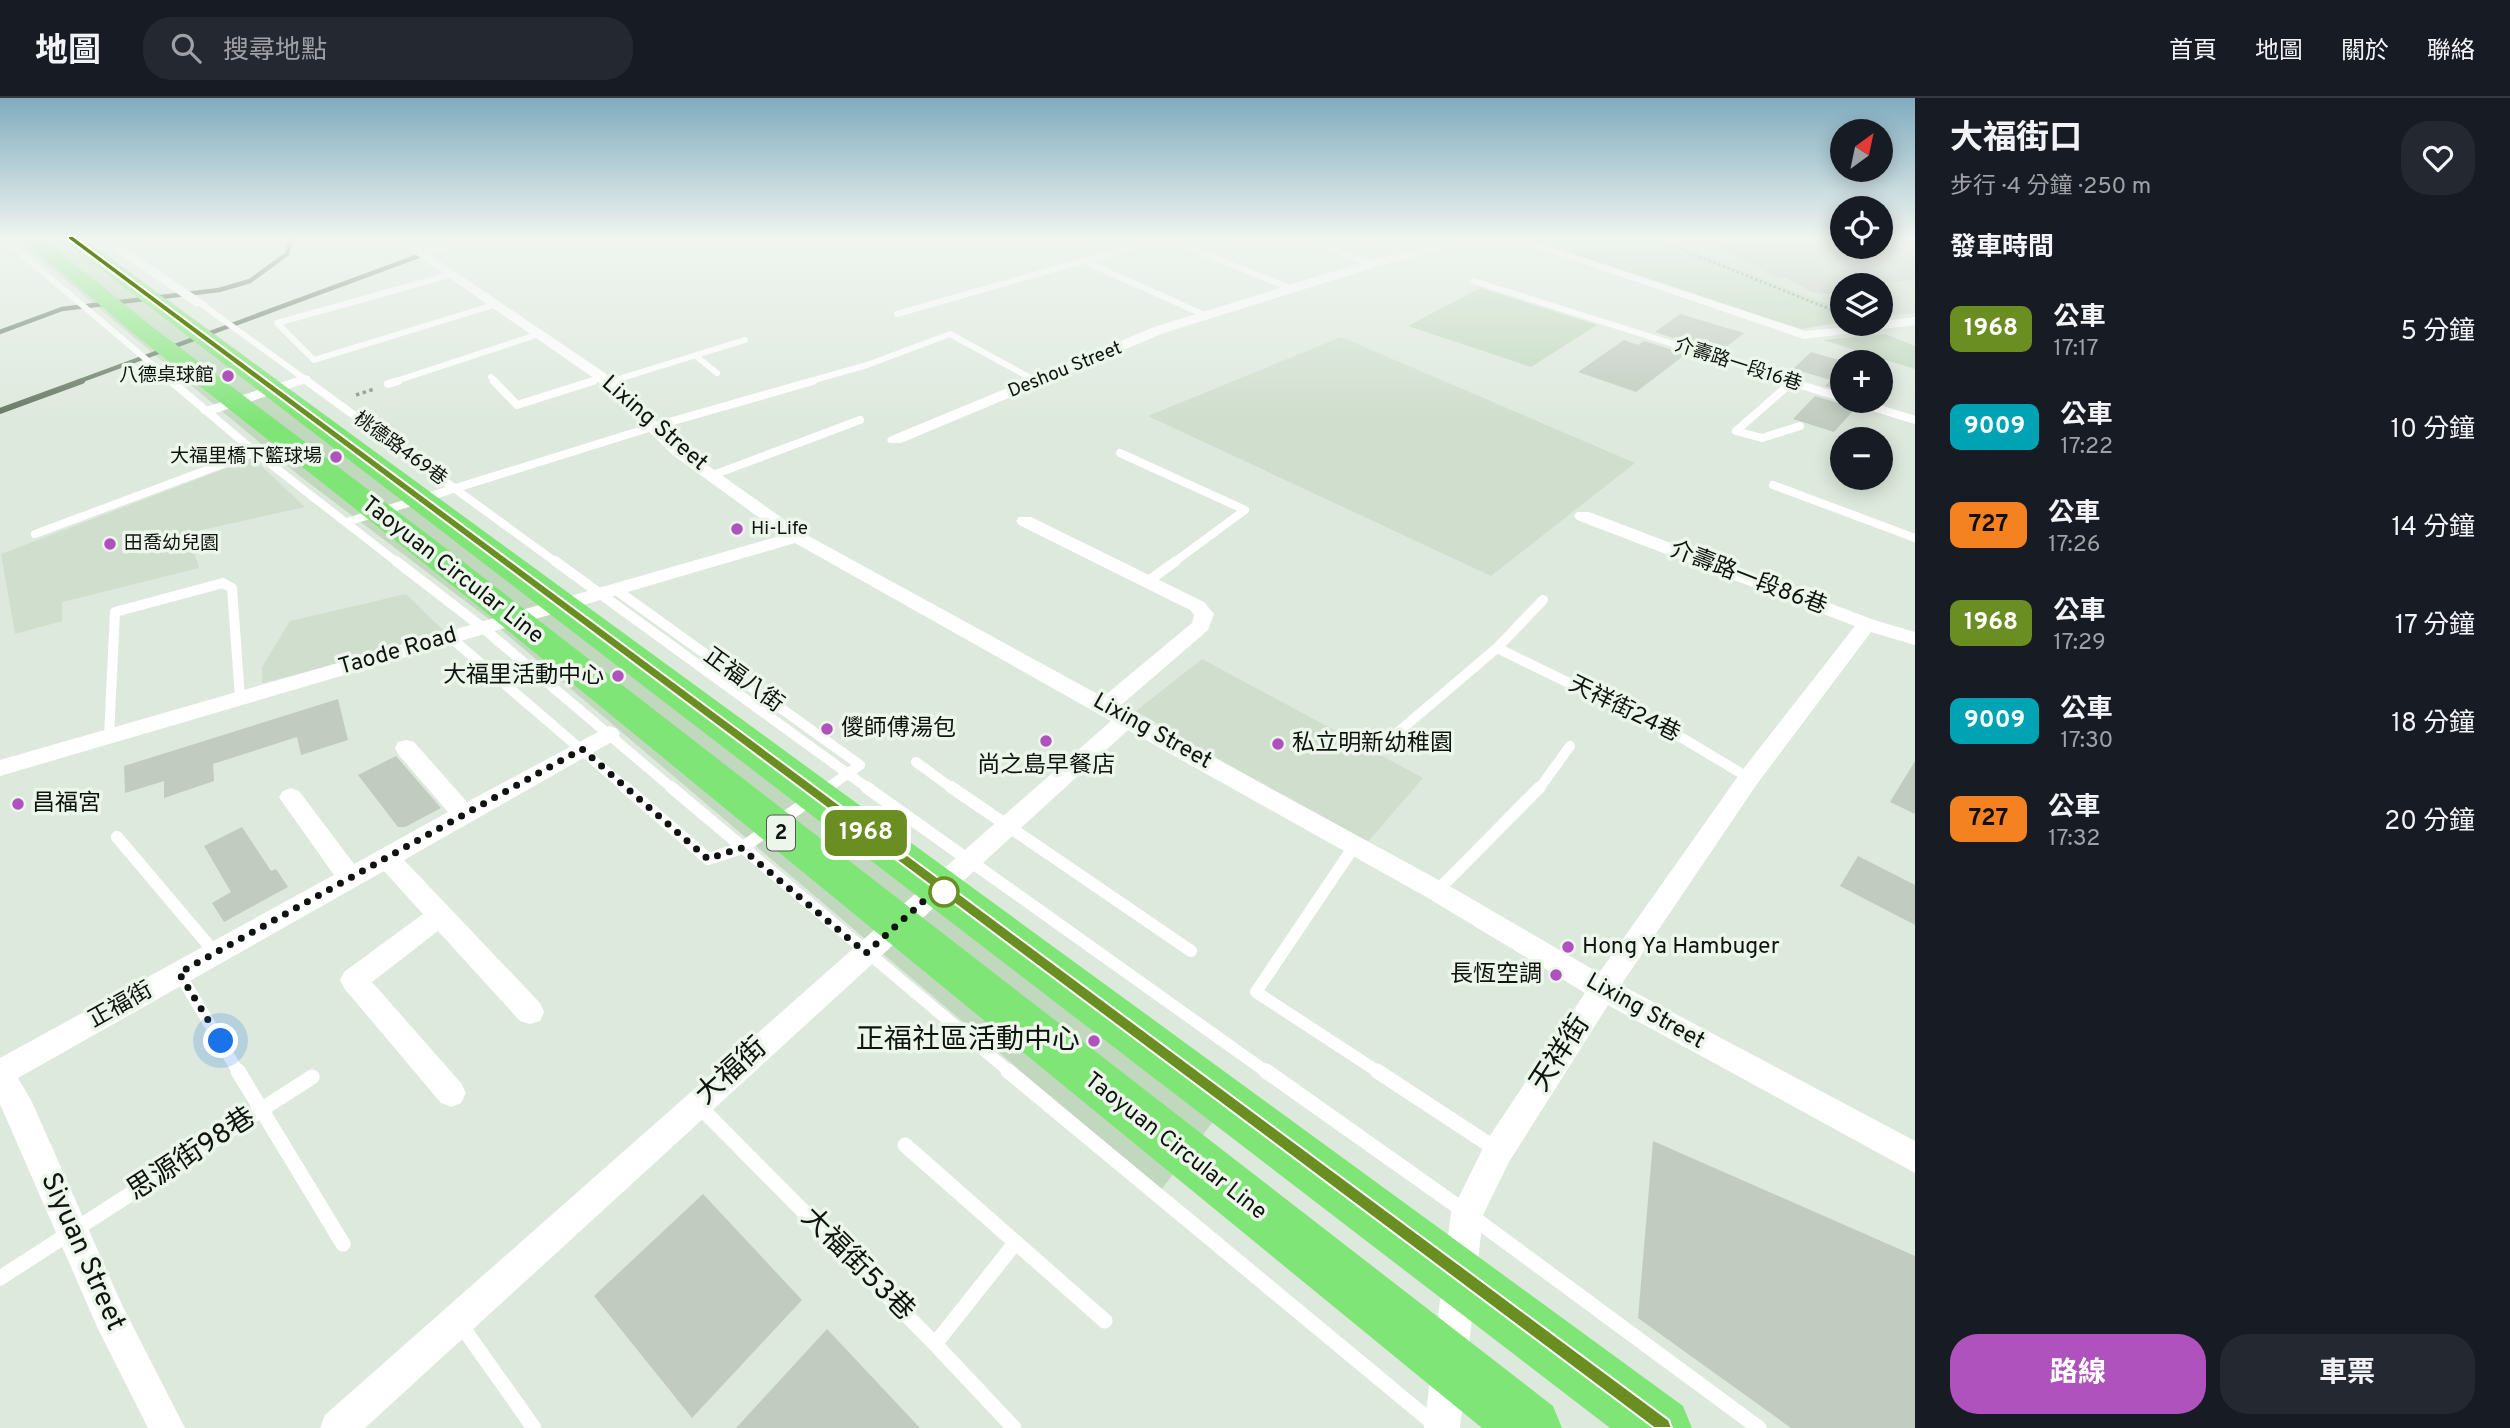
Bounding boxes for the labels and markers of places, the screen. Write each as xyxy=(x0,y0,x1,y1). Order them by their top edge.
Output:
place label: 八德桌球館 xyxy=(119,364,214,388)
marker: 八德桌球館 xyxy=(220,368,236,384)
place label: 大福里橋下籃球場 xyxy=(170,445,322,469)
marker: 大福里橋下籃球場 xyxy=(328,449,344,465)
place label: Hi-Life xyxy=(751,517,808,541)
marker: Hi-Life xyxy=(729,521,745,537)
place label: 田喬幼兒園 xyxy=(124,532,219,556)
marker: 田喬幼兒園 xyxy=(102,536,118,552)
place label: 大福里活動中心 xyxy=(443,662,604,691)
marker: 大福里活動中心 xyxy=(610,668,626,684)
place label: 儍師傅湯包 xyxy=(841,715,956,744)
marker: 儍師傅湯包 xyxy=(819,721,835,737)
place label: 私立明新幼稚園 xyxy=(1292,730,1453,759)
marker: 尚之島早餐店 xyxy=(1038,733,1054,749)
marker: 私立明新幼稚園 xyxy=(1270,736,1286,752)
place label: 尚之島早餐店 xyxy=(977,752,1115,781)
place label: 昌福宮 xyxy=(32,790,101,819)
marker: 昌福宮 xyxy=(10,796,26,812)
unlabelled marker xyxy=(929,877,959,907)
place label: Hong Ya Hambuger xyxy=(1582,933,1780,962)
marker: Hong Ya Hambuger xyxy=(1560,939,1576,955)
place label: 長恆空調 xyxy=(1450,961,1542,990)
marker: 長恆空調 xyxy=(1548,967,1564,983)
place label: 正福社區活動中心 xyxy=(856,1023,1080,1059)
marker: 正福社區活動中心 xyxy=(1086,1033,1102,1049)

